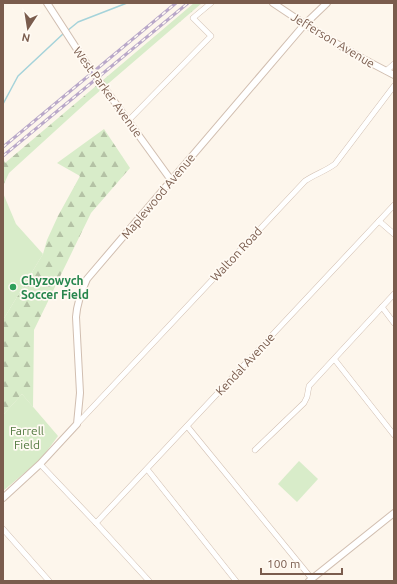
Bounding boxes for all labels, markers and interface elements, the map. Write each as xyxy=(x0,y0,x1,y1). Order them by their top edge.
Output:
north arrow xyxy=(8,8,48,48)
street label: Jefferson Avenue xyxy=(289,10,377,70)
text: N xyxy=(21,31,31,45)
street label: West Parker Avenue xyxy=(71,44,145,140)
street label: Maplewood Avenue xyxy=(119,151,197,241)
street label: Walton Road xyxy=(208,224,264,284)
place label: Chyzowych Soccer Field xyxy=(21,274,89,301)
marker: Chyzowych Soccer Field xyxy=(8,282,18,292)
street label: Kendal Avenue xyxy=(213,330,277,398)
park label: Farrell Field xyxy=(10,424,44,451)
scale bar xyxy=(261,550,342,576)
text: 100 m xyxy=(267,557,300,570)

